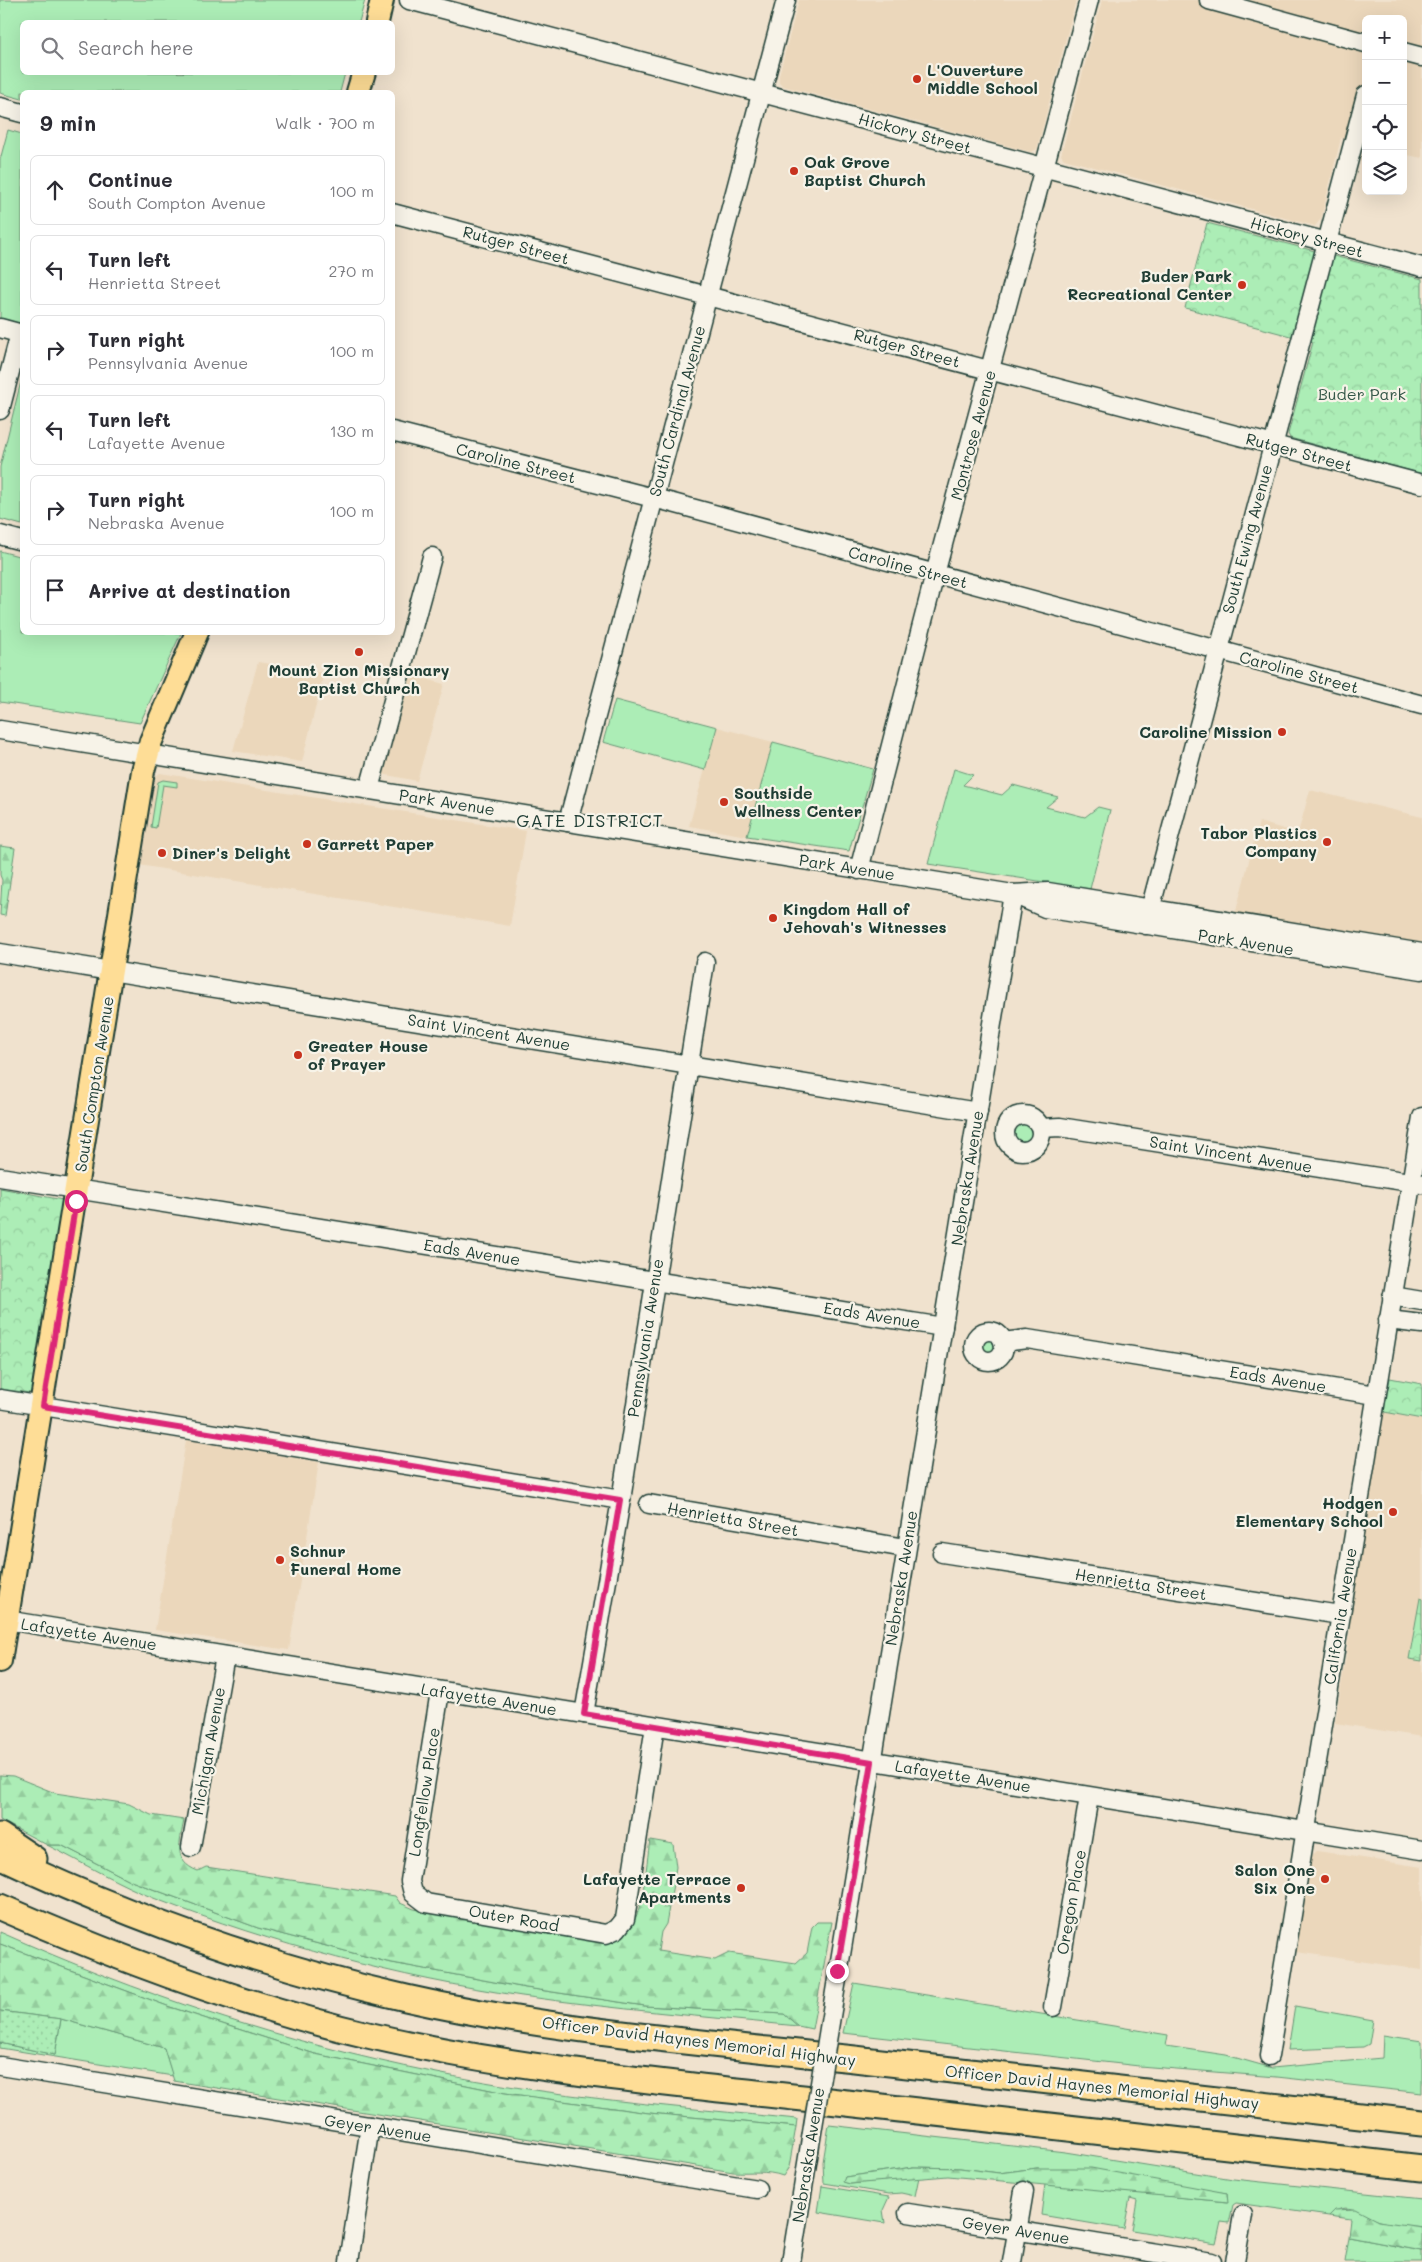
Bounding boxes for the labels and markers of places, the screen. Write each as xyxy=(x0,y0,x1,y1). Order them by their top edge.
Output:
place label: L'Ouverture Middle School xyxy=(927,59,1038,98)
marker: L'Ouverture Middle School xyxy=(911,73,923,85)
place label: Oak Grove Baptist Church xyxy=(804,151,926,190)
marker: Oak Grove Baptist Church xyxy=(788,165,800,177)
place label: Buder Park Recreational Center xyxy=(1067,265,1232,304)
marker: Buder Park Recreational Center xyxy=(1236,279,1248,291)
marker: Mount Zion Missionary Baptist Church xyxy=(353,646,365,658)
place label: Mount Zion Missionary Baptist Church xyxy=(269,659,450,698)
place label: Caroline Mission xyxy=(1139,721,1272,742)
marker: Caroline Mission xyxy=(1276,726,1288,738)
place label: Southside Wellness Center xyxy=(734,782,862,821)
marker: Southside Wellness Center xyxy=(718,796,730,808)
place label: Tabor Plastics Company xyxy=(1200,822,1317,861)
place label: Garrett Paper xyxy=(317,833,434,854)
marker: Tabor Plastics Company xyxy=(1321,836,1333,848)
marker: Garrett Paper xyxy=(301,838,313,850)
place label: Diner's Delight xyxy=(172,842,291,863)
marker: Diner's Delight xyxy=(156,847,168,859)
place label: Kingdom Hall of Jehovah's Witnesses xyxy=(783,898,947,937)
marker: Kingdom Hall of Jehovah's Witnesses xyxy=(767,912,779,924)
place label: Greater House of Prayer xyxy=(308,1035,428,1074)
marker: Greater House of Prayer xyxy=(292,1049,304,1061)
place label: Hodgen Elementary School xyxy=(1235,1492,1383,1531)
marker: Hodgen Elementary School xyxy=(1387,1506,1399,1518)
place label: Schnur Funeral Home xyxy=(290,1540,401,1579)
marker: Schnur Funeral Home xyxy=(274,1554,286,1566)
place label: Salon One Six One xyxy=(1234,1859,1315,1898)
place label: Lafayette Terrace Apartments xyxy=(583,1868,731,1907)
marker: Salon One Six One xyxy=(1319,1873,1331,1885)
marker: Lafayette Terrace Apartments xyxy=(735,1882,747,1894)

